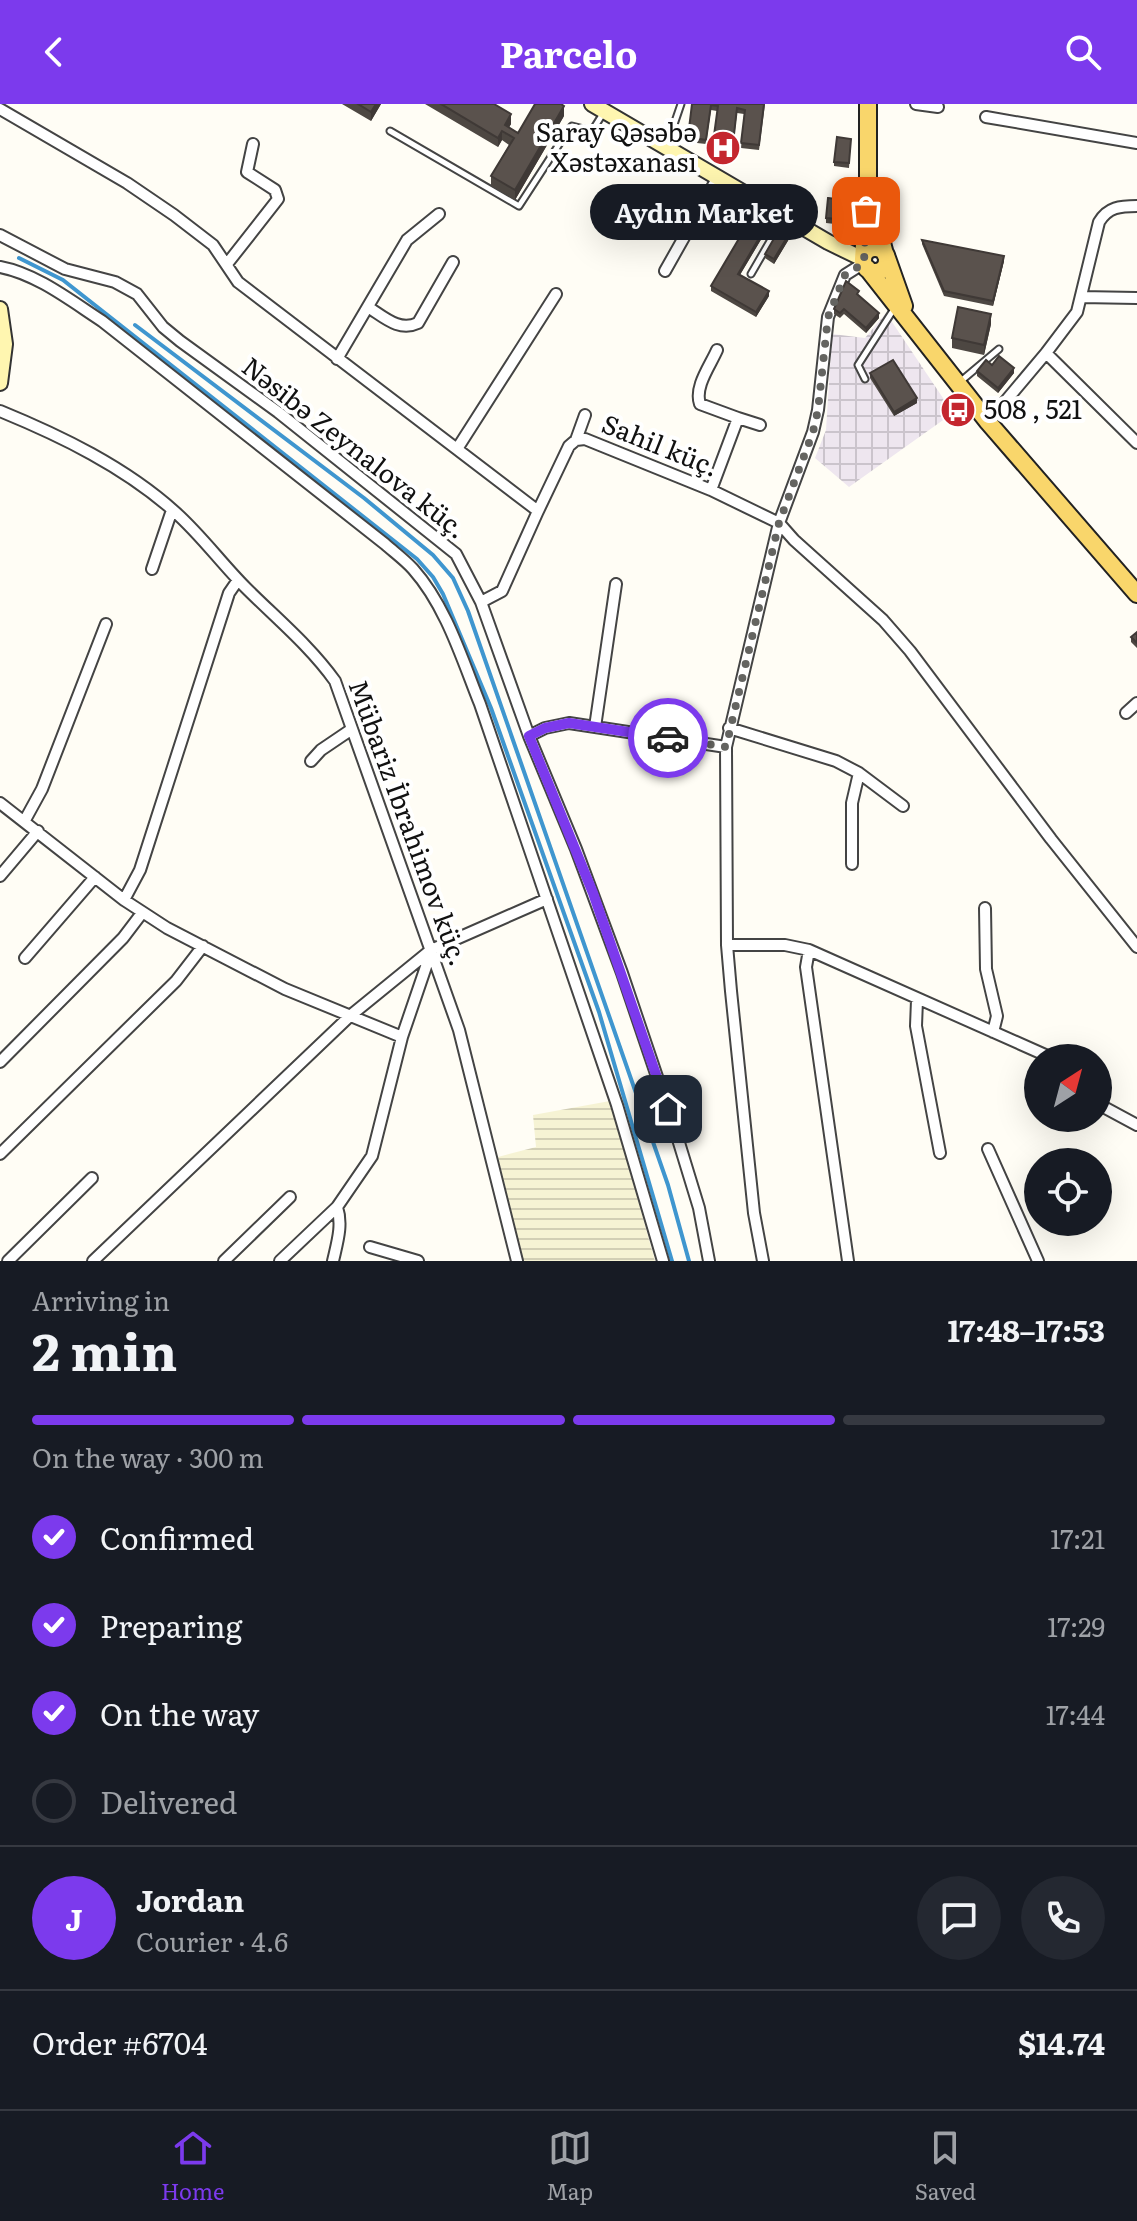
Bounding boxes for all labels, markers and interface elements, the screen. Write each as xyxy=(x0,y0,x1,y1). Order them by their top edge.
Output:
text: Parcelo xyxy=(500,26,637,79)
icon: back xyxy=(32,30,76,74)
icon: search xyxy=(1061,30,1105,74)
place label: Saray Qəsəbə Xəstəxanası xyxy=(536,111,697,180)
hospital icon: Saray Qəsəbə Xəstəxanası xyxy=(704,129,742,167)
pin xyxy=(832,177,900,245)
callout: Aydın Market xyxy=(590,183,818,239)
icon: bag xyxy=(844,189,888,233)
text: Aydın Market xyxy=(614,192,794,231)
street label: Nəsibə Zeynalova küç. xyxy=(235,346,476,546)
place label: 508 , 521 xyxy=(984,388,1082,427)
bus stop icon: 508 , 521 xyxy=(939,391,977,429)
street label: Sahil küç. xyxy=(597,403,725,485)
street label: Mübariz İbrahimov küç. xyxy=(340,674,480,971)
courier xyxy=(628,698,708,778)
icon: car xyxy=(646,716,690,760)
north arrow xyxy=(1024,1044,1112,1132)
map controls xyxy=(1024,1044,1112,1236)
pin xyxy=(634,1075,702,1143)
icon: home xyxy=(646,1087,690,1131)
button: locate xyxy=(1024,1148,1112,1236)
text: Arriving in xyxy=(32,1280,170,1319)
text: 17:48–17:53 xyxy=(948,1307,1105,1351)
text: 2 min xyxy=(32,1310,177,1387)
text: On the way · 300 m xyxy=(32,1437,264,1476)
icon: check xyxy=(32,1515,76,1559)
text: Confirmed xyxy=(100,1515,254,1559)
text: 17:21 xyxy=(1050,1518,1105,1557)
icon: check xyxy=(32,1603,76,1647)
text: Preparing xyxy=(100,1603,242,1647)
text: 17:29 xyxy=(1047,1606,1105,1645)
icon: check xyxy=(32,1691,76,1735)
text: On the way xyxy=(100,1691,259,1735)
text: 17:44 xyxy=(1046,1694,1105,1733)
text: Delivered xyxy=(100,1779,237,1823)
button: chat xyxy=(917,1876,1001,1960)
button: phone xyxy=(1021,1876,1105,1960)
text: Jordan xyxy=(136,1877,244,1921)
text: J xyxy=(65,1896,83,1940)
text: Courier · 4.6 xyxy=(136,1921,288,1960)
text: Order #6704 xyxy=(32,2020,208,2064)
text: $14.74 xyxy=(1018,2020,1105,2064)
tab: Home xyxy=(161,2126,224,2207)
tab: Map xyxy=(546,2126,593,2207)
tab: Saved xyxy=(915,2126,976,2207)

